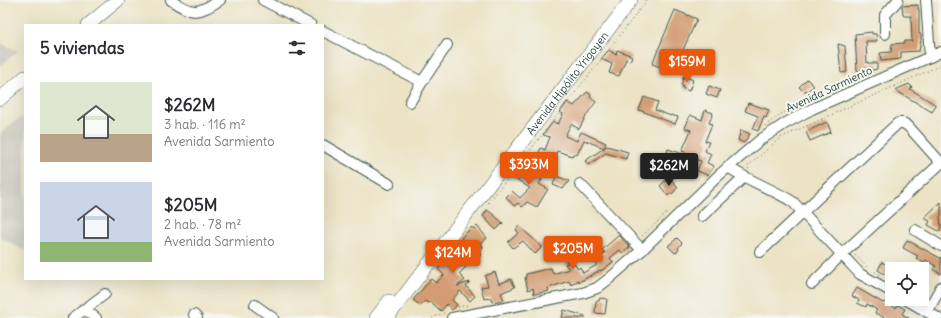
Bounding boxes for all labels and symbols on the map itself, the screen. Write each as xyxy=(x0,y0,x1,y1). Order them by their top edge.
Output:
street label: Avenida Hipólito Yrigoyen xyxy=(523,29,611,137)
pin: $159M xyxy=(659,49,715,83)
street label: Avenida Sarmiento xyxy=(784,63,874,115)
pin: $393M xyxy=(501,152,557,186)
pin: $262M xyxy=(641,153,697,187)
pin: $205M xyxy=(545,236,601,270)
pin: $124M xyxy=(425,240,481,274)

